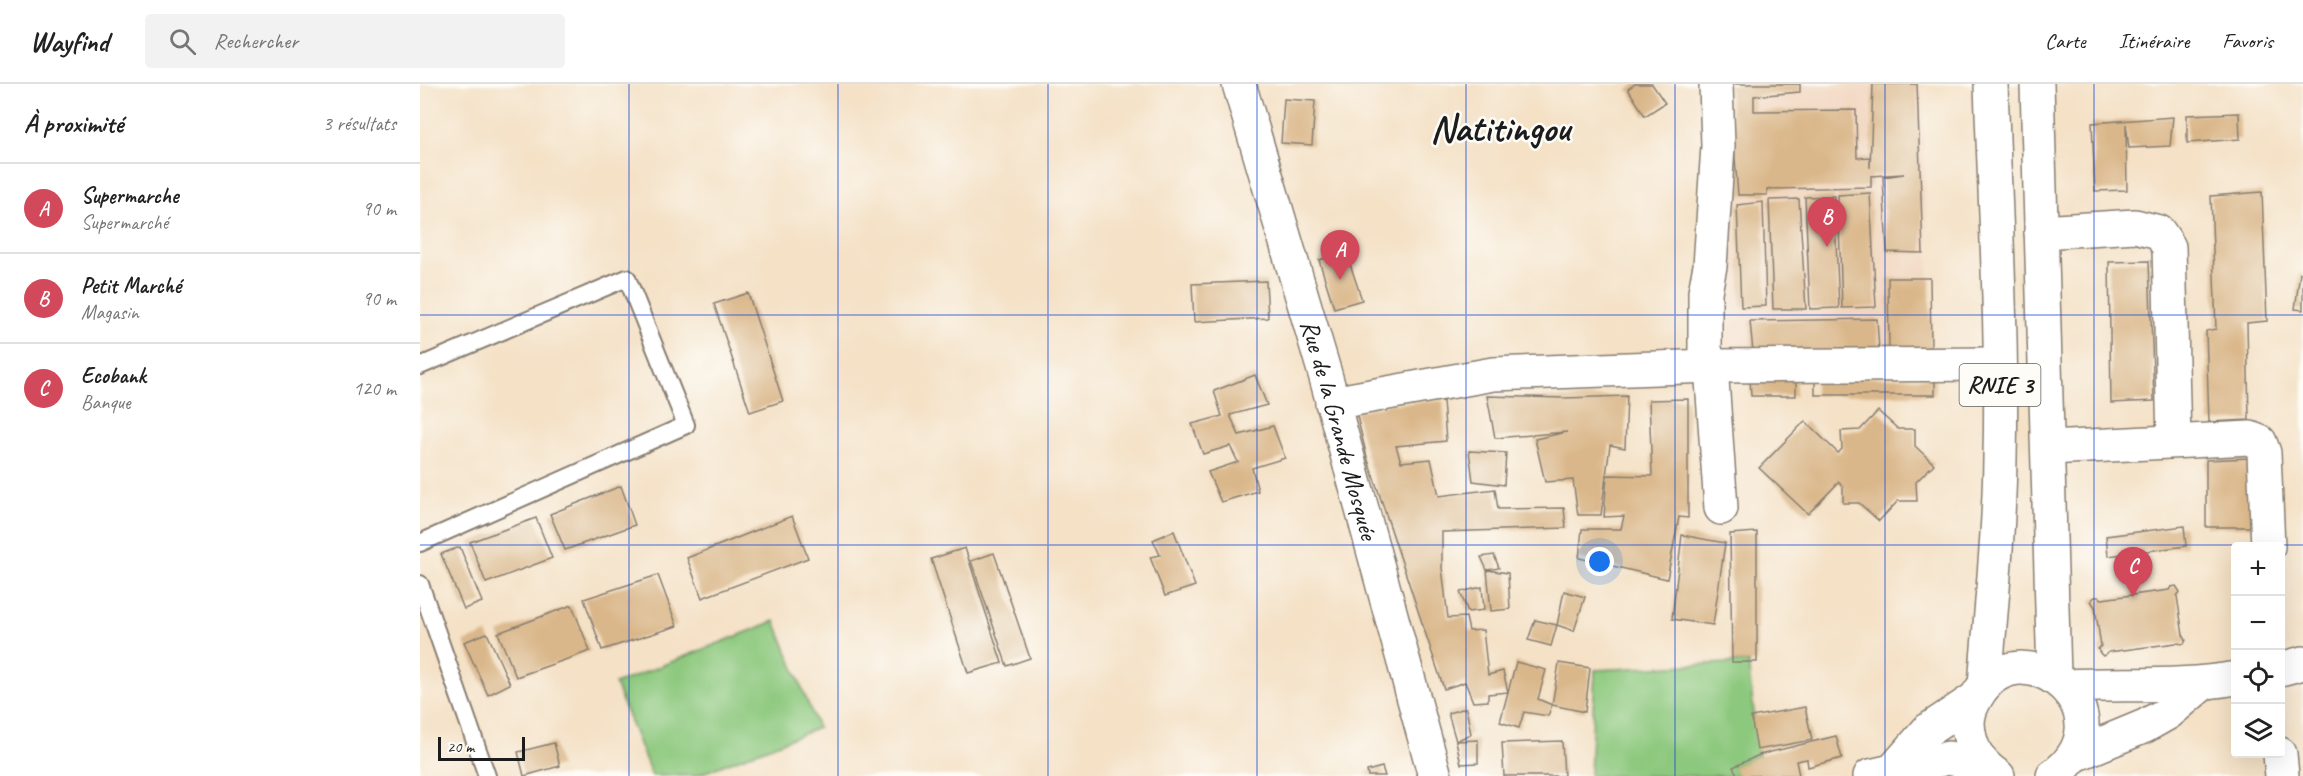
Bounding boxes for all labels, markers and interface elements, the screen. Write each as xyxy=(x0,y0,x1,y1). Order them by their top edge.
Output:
search box xyxy=(145,14,565,68)
text: Wayfind xyxy=(30,24,109,59)
icon: search xyxy=(166,25,199,58)
text: Rechercher xyxy=(214,27,298,55)
text: Carte xyxy=(2045,28,2086,54)
text: Itinéraire xyxy=(2119,28,2189,54)
text: Favoris xyxy=(2222,28,2273,54)
district label: Natitingou xyxy=(1430,105,1573,152)
text: À proximité xyxy=(24,107,123,140)
text: 3 résultats xyxy=(323,111,396,136)
text: Supermarche xyxy=(81,182,178,210)
text: A xyxy=(38,196,49,221)
text: 90 m xyxy=(362,196,396,221)
pin: B xyxy=(1808,198,1846,247)
text: Supermarché xyxy=(81,210,168,235)
pin: A xyxy=(1320,230,1360,280)
text: Petit Marché xyxy=(81,272,181,300)
text: B xyxy=(38,286,49,311)
text: 90 m xyxy=(362,286,396,311)
text: Magasin xyxy=(81,300,139,325)
street label: Rue de la Grande Mosquée xyxy=(1293,316,1387,546)
text: Ecobank xyxy=(81,362,146,390)
road number: RNIE 3 xyxy=(1960,364,2040,406)
text: C xyxy=(39,376,48,401)
text: 120 m xyxy=(353,376,396,401)
text: Banque xyxy=(81,390,131,415)
map controls xyxy=(2231,542,2285,758)
button: + xyxy=(2231,542,2285,596)
your location xyxy=(1585,547,1614,576)
pin: C xyxy=(2114,548,2152,597)
button: − xyxy=(2231,596,2285,650)
button: locate xyxy=(2231,650,2285,704)
button: layers xyxy=(2231,704,2285,758)
scale bar xyxy=(438,734,525,762)
text: 20 m xyxy=(447,737,474,757)

